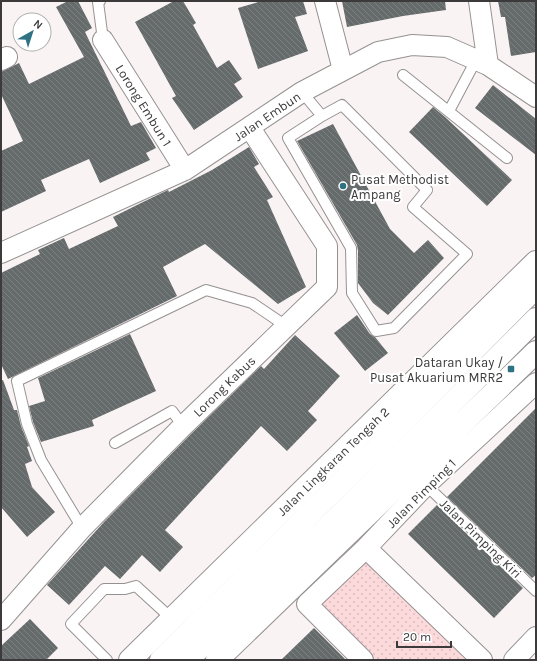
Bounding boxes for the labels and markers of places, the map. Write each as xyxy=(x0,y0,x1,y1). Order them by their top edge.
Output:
place label: Pusat Methodist Ampang xyxy=(351,172,449,202)
marker: Pusat Methodist Ampang xyxy=(338,181,348,191)
place label: Dataran Ukay / Pusat Akuarium MRR2 xyxy=(370,355,503,385)
marker: Dataran Ukay / Pusat Akuarium MRR2 xyxy=(506,364,516,374)

